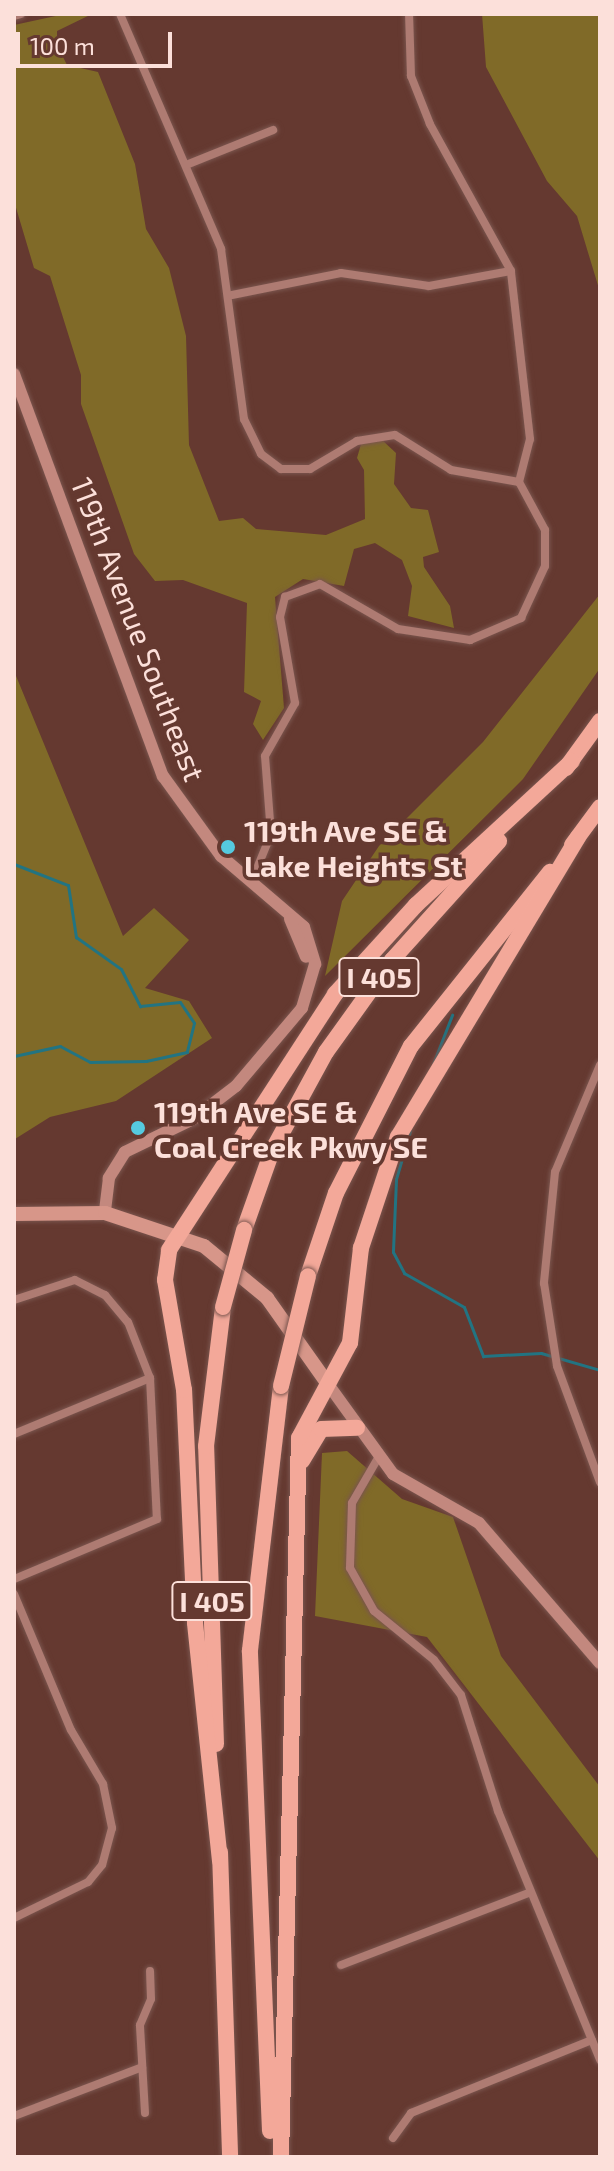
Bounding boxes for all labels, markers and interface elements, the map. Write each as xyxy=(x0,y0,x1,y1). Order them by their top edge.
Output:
scale bar xyxy=(20,16,176,66)
text: 100 m xyxy=(30,31,95,60)
street label: 119th Avenue Southeast xyxy=(64,472,214,786)
place label: 119th Ave SE & Lake Heights St xyxy=(244,812,463,882)
marker: 119th Ave SE & Lake Heights St xyxy=(219,838,237,856)
road number: I 405 xyxy=(337,953,421,1001)
place label: 119th Ave SE & Coal Creek Pkwy SE xyxy=(154,1093,429,1164)
marker: 119th Ave SE & Coal Creek Pkwy SE xyxy=(129,1119,147,1137)
road number: I 405 xyxy=(170,1577,254,1625)

